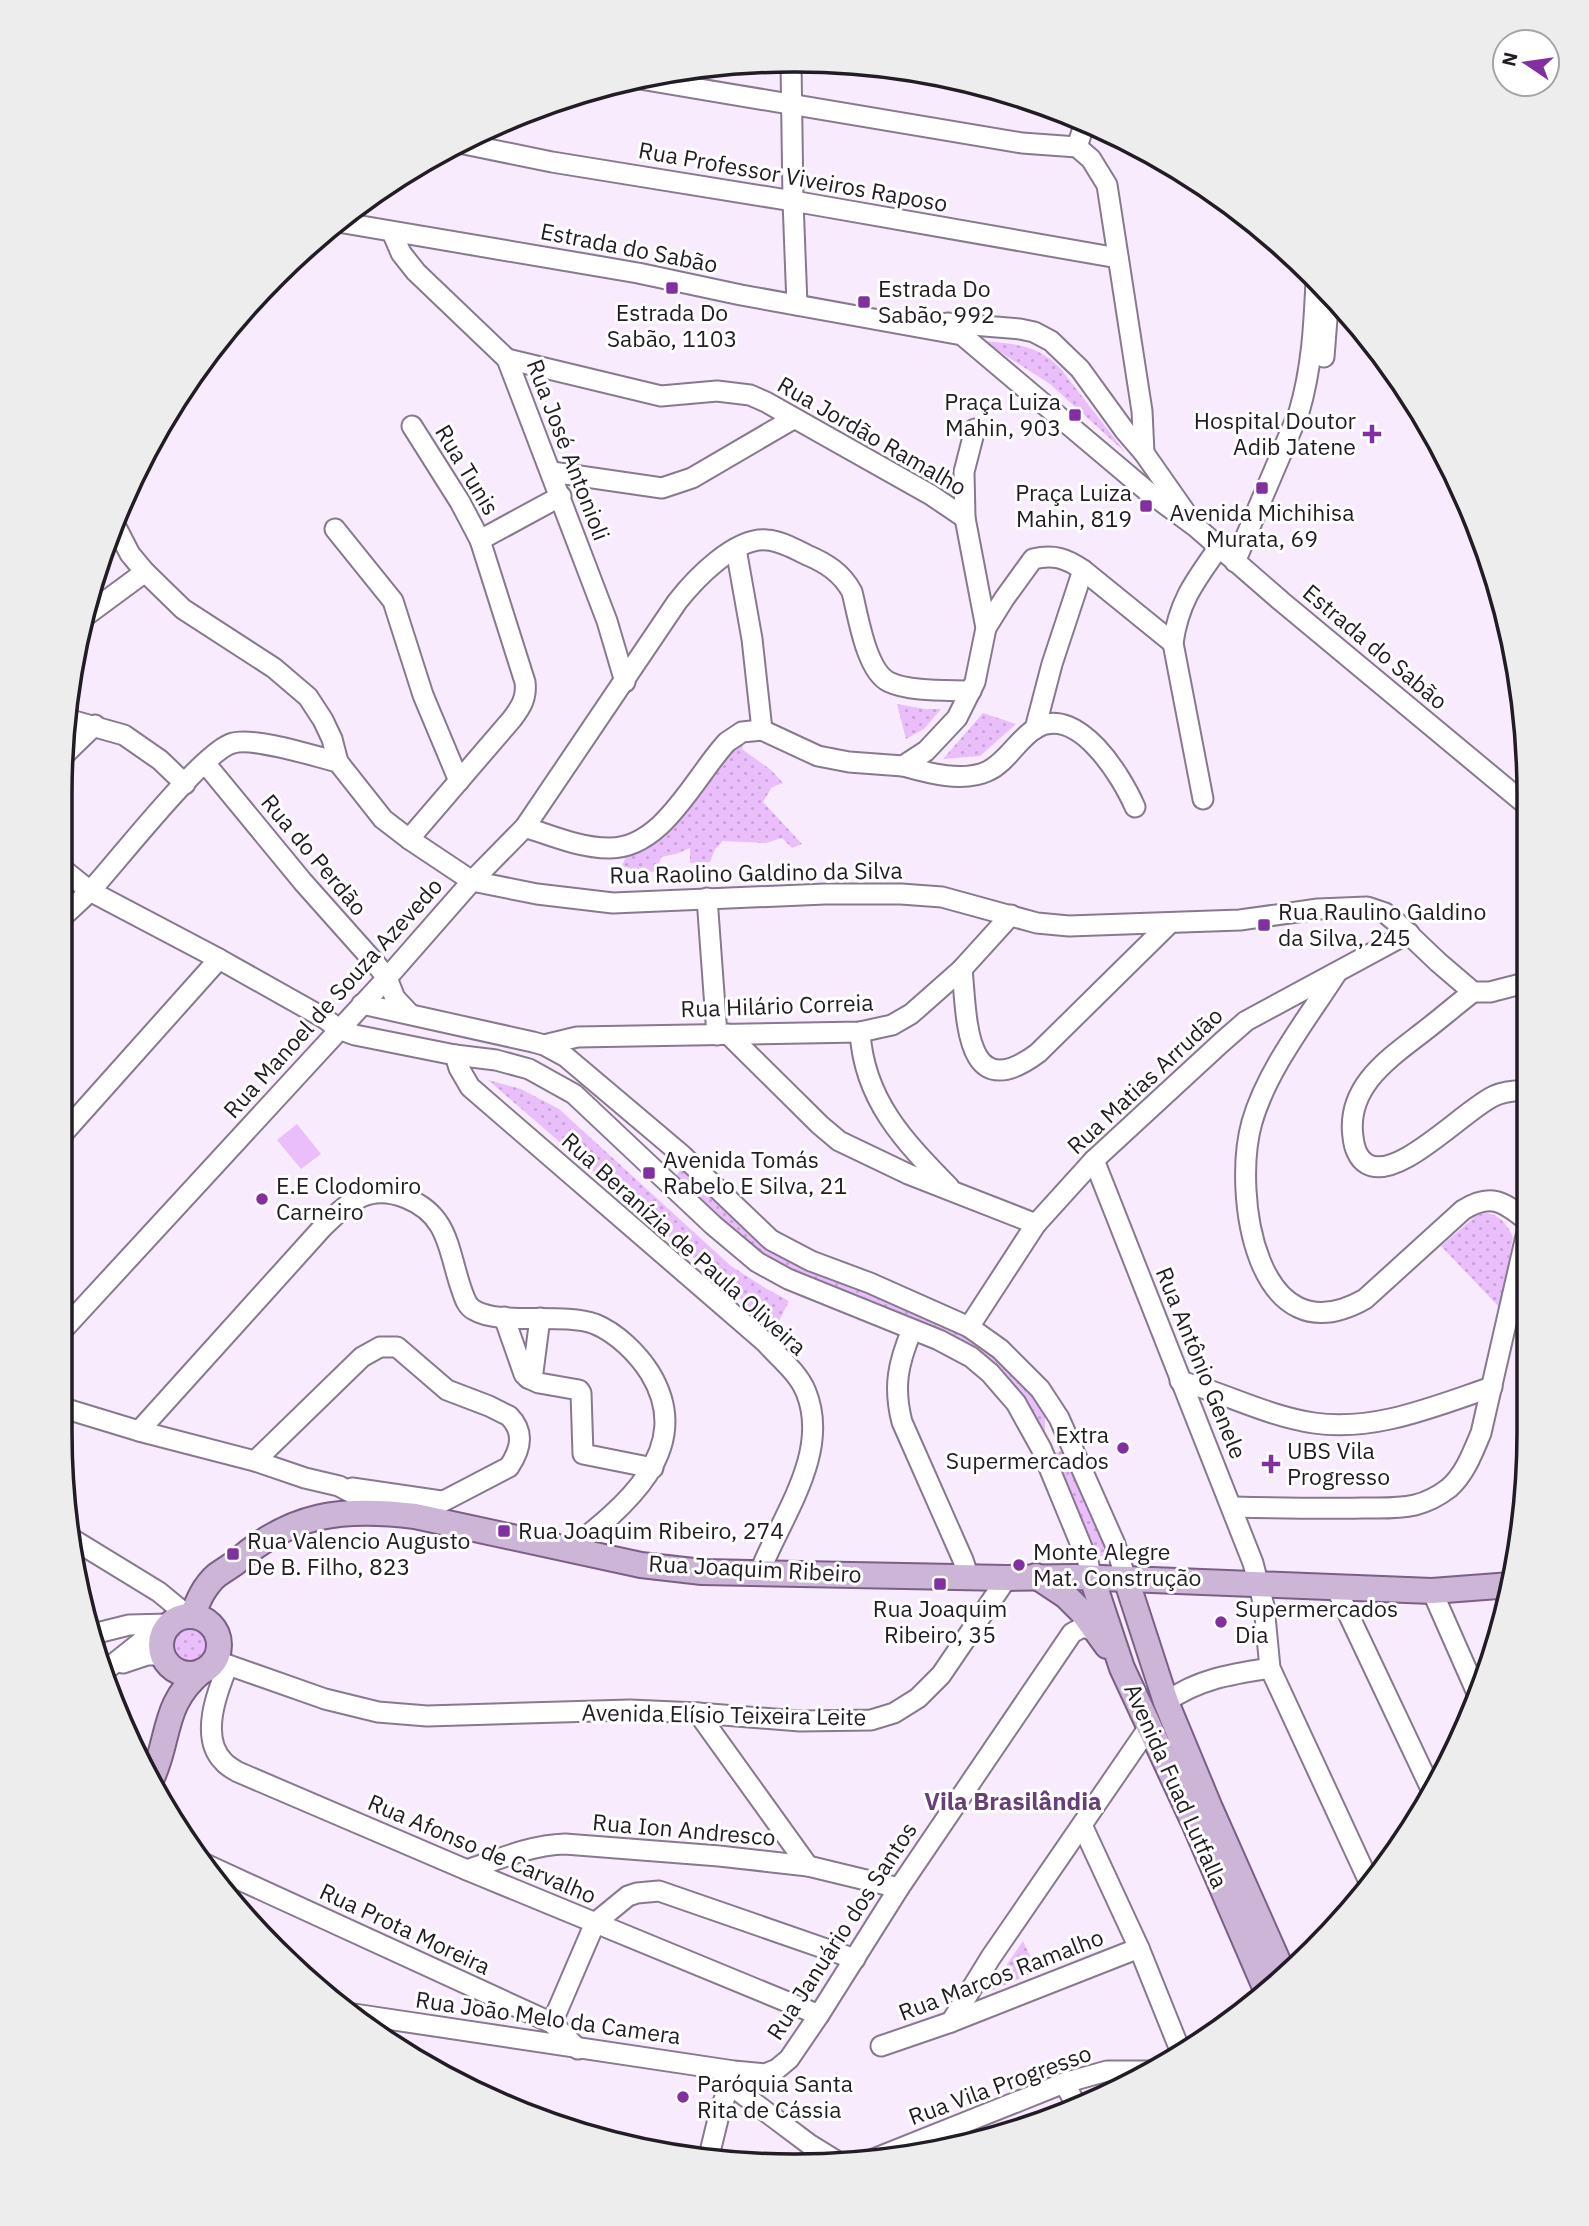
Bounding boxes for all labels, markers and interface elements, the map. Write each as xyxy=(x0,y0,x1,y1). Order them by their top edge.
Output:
north arrow xyxy=(1491,28,1561,98)
text: N xyxy=(1496,50,1523,69)
street label: Rua Professor Viveiros Raposo xyxy=(636,134,950,218)
street label: Estrada do Sabão xyxy=(538,215,720,279)
place label: Estrada Do Sabão, 992 xyxy=(878,273,995,329)
marker: Estrada Do Sabão, 1103 xyxy=(664,280,680,296)
marker: Estrada Do Sabão, 992 xyxy=(856,294,872,310)
place label: Estrada Do Sabão, 1103 xyxy=(607,297,737,353)
street label: Rua José Antonioli xyxy=(521,355,617,545)
street label: Rua Jordão Ramalho xyxy=(772,369,973,502)
place label: Praça Luiza Mahin, 903 xyxy=(944,386,1061,442)
place label: Hospital Doutor Adib Jatene xyxy=(1194,405,1357,461)
marker: Praça Luiza Mahin, 903 xyxy=(1067,407,1083,423)
street label: Rua Tunis xyxy=(429,419,507,520)
marker: Hospital Doutor Adib Jatene xyxy=(1362,424,1382,444)
place label: Praça Luiza Mahin, 819 xyxy=(1015,477,1132,533)
marker: Avenida Michihisa Murata, 69 xyxy=(1254,480,1270,496)
place label: Avenida Michihisa Murata, 69 xyxy=(1169,497,1355,553)
marker: Praça Luiza Mahin, 819 xyxy=(1138,498,1154,514)
street label: Estrada do Sabão xyxy=(1297,577,1454,716)
street label: Rua do Perdão xyxy=(255,787,374,921)
street label: Rua Raolino Galdino da Silva xyxy=(609,854,903,890)
street label: Rua Manoel de Souza Azevedo xyxy=(216,871,448,1124)
place label: Rua Raulino Galdino da Silva, 245 xyxy=(1278,896,1486,952)
marker: Rua Raulino Galdino da Silva, 245 xyxy=(1256,917,1272,933)
street label: Rua Hilário Correia xyxy=(680,987,874,1023)
street label: Rua Matias Arrudão xyxy=(1060,1000,1229,1160)
street label: Rua Beranízia de Paula Oliveira xyxy=(556,1125,813,1361)
place label: Avenida Tomás Rabelo E Silva, 21 xyxy=(663,1144,847,1200)
marker: Avenida Tomás Rabelo E Silva, 21 xyxy=(641,1165,657,1181)
place label: E.E Clodomiro Carneiro xyxy=(276,1170,421,1226)
marker: E.E Clodomiro Carneiro xyxy=(254,1191,270,1207)
street label: Rua Antônio Genele xyxy=(1150,1262,1254,1463)
place label: Extra Supermercados xyxy=(946,1419,1109,1475)
place label: UBS Vila Progresso xyxy=(1287,1435,1390,1491)
marker: Extra Supermercados xyxy=(1115,1440,1131,1456)
marker: UBS Vila Progresso xyxy=(1261,1454,1281,1474)
place label: Rua Joaquim Ribeiro, 274 xyxy=(518,1515,784,1545)
marker: Rua Joaquim Ribeiro, 274 xyxy=(496,1523,512,1539)
place label: Rua Valencio Augusto De B. Filho, 823 xyxy=(247,1525,471,1581)
place label: Monte Alegre Mat. Construção xyxy=(1033,1536,1201,1592)
marker: Rua Valencio Augusto De B. Filho, 823 xyxy=(225,1546,241,1562)
street label: Rua Joaquim Ribeiro xyxy=(648,1547,862,1589)
marker: Monte Alegre Mat. Construção xyxy=(1011,1557,1027,1573)
marker: Rua Joaquim Ribeiro, 35 xyxy=(932,1576,948,1592)
place label: Rua Joaquim Ribeiro, 35 xyxy=(873,1593,1007,1649)
place label: Supermercados Dia xyxy=(1235,1593,1398,1649)
marker: Supermercados Dia xyxy=(1213,1614,1229,1630)
street label: Avenida Fuad Lutfalla xyxy=(1118,1679,1236,1893)
street label: Avenida Elísio Teixeira Leite xyxy=(581,1697,867,1731)
district label: Vila Brasilândia xyxy=(924,1785,1102,1817)
street label: Rua Afonso de Carvalho xyxy=(364,1786,601,1910)
street label: Rua Ion Andresco xyxy=(591,1806,777,1852)
street label: Rua Januário dos Santos xyxy=(759,1816,923,2045)
street label: Rua Prota Moreira xyxy=(315,1875,496,1981)
street label: Rua Marcos Ramalho xyxy=(894,1921,1107,2027)
street label: Rua João Melo da Camera xyxy=(414,1984,683,2050)
street label: Rua Vila Progresso xyxy=(904,2037,1095,2131)
place label: Paróquia Santa Rita de Cássia xyxy=(697,2068,853,2124)
marker: Paróquia Santa Rita de Cássia xyxy=(675,2089,691,2105)

